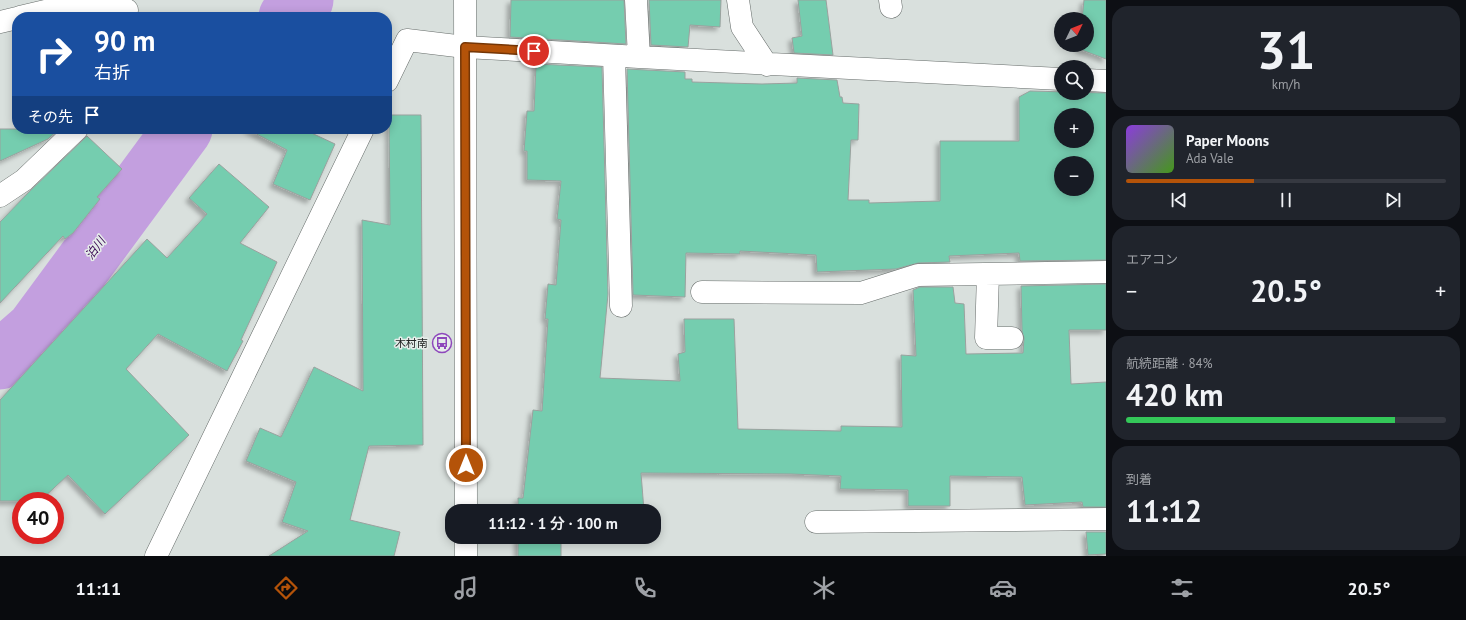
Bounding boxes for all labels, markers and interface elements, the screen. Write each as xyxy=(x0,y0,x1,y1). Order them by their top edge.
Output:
north arrow xyxy=(1054,12,1094,52)
map controls xyxy=(1054,12,1094,196)
text: 31 xyxy=(1257,16,1315,83)
text: 90 m xyxy=(94,22,155,59)
icon: right xyxy=(28,28,80,80)
pin xyxy=(517,34,551,68)
icon: arrive xyxy=(523,40,545,62)
button: search xyxy=(1054,60,1094,100)
text: 右折 xyxy=(94,61,130,84)
text: km/h xyxy=(1272,76,1300,93)
icon: arrive xyxy=(81,104,103,126)
text: その先 xyxy=(28,107,73,126)
button: + xyxy=(1054,108,1094,148)
text: Paper Moons xyxy=(1186,131,1269,150)
text: Ada Vale xyxy=(1186,150,1234,167)
button: − xyxy=(1054,156,1094,196)
icon: previous xyxy=(1168,189,1190,211)
icon: pause xyxy=(1275,189,1297,211)
icon: next xyxy=(1382,189,1404,211)
water label: 泊川 xyxy=(82,232,109,262)
text: エアコン xyxy=(1126,251,1178,268)
text: 20.5° xyxy=(1250,271,1322,310)
text: − xyxy=(1126,277,1137,305)
text: + xyxy=(1435,277,1446,305)
bus stop icon: 木村南 xyxy=(431,332,453,354)
place label: 木村南 xyxy=(395,336,428,350)
text: 航続距離 · 84% xyxy=(1126,355,1213,372)
text: 420 km xyxy=(1126,375,1224,414)
position arrow xyxy=(445,444,487,486)
text: 到着 xyxy=(1126,471,1152,488)
text: 11:12 xyxy=(1126,491,1202,530)
speed limit sign: 40 xyxy=(12,492,64,544)
text: 11:12 · 1 分 · 100 m xyxy=(488,514,618,533)
icon: directions xyxy=(272,574,300,602)
icon: music xyxy=(452,574,480,602)
icon: phone xyxy=(631,574,659,602)
icon: climate xyxy=(810,574,838,602)
icon: car xyxy=(989,574,1017,602)
icon: filters xyxy=(1168,574,1196,602)
text: 11:11 xyxy=(76,577,121,600)
text: 20.5° xyxy=(1347,577,1390,600)

